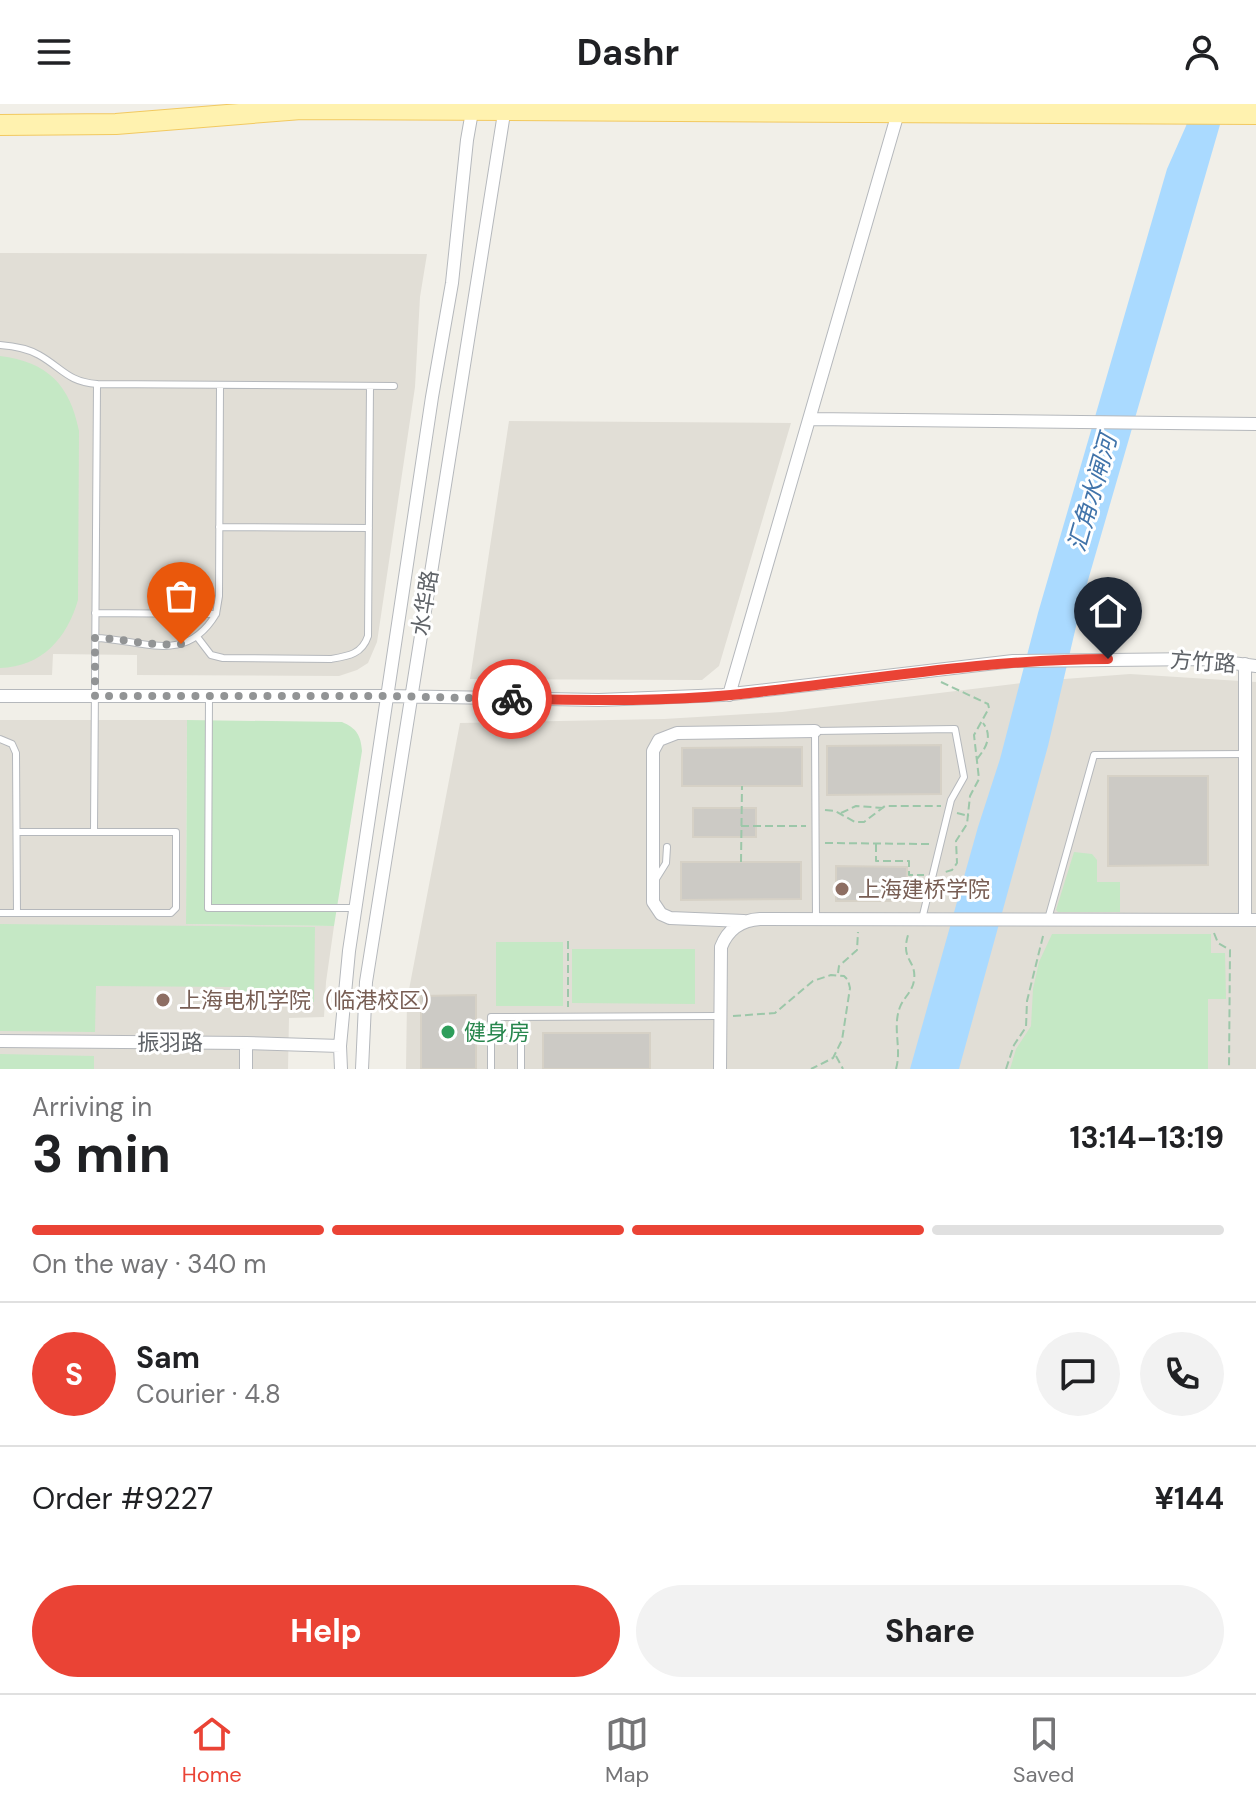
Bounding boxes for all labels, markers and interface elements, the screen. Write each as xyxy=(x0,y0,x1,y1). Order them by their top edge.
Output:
text: Dashr xyxy=(577,29,679,76)
icon: menu xyxy=(32,30,76,74)
icon: person xyxy=(1180,30,1224,74)
water label: 汇角水闸河 xyxy=(1061,427,1125,555)
pin xyxy=(147,562,215,644)
street label: 水华路 xyxy=(406,568,444,638)
icon: bag xyxy=(159,574,203,618)
pin xyxy=(1074,577,1142,659)
icon: home xyxy=(1086,589,1130,633)
street label: 方竹路 xyxy=(1169,645,1237,679)
courier xyxy=(472,659,552,739)
icon: bike xyxy=(490,677,534,721)
place label: 上海建桥学院 xyxy=(858,875,990,904)
marker: 上海建桥学院 xyxy=(833,880,851,898)
place label: 上海电机学院（临港校区） xyxy=(179,986,443,1015)
marker: 上海电机学院（临港校区） xyxy=(154,991,172,1009)
place label: 健身房 xyxy=(464,1018,530,1047)
marker: 健身房 xyxy=(439,1023,457,1041)
street label: 振羽路 xyxy=(137,1028,203,1057)
text: Arriving in xyxy=(32,1090,152,1124)
text: 13:14–13:19 xyxy=(1069,1118,1224,1157)
text: 3 min xyxy=(32,1120,171,1188)
text: On the way · 340 m xyxy=(32,1247,266,1281)
button: chat xyxy=(1036,1332,1120,1416)
button: phone xyxy=(1140,1332,1224,1416)
text: Sam xyxy=(136,1338,200,1377)
text: S xyxy=(65,1355,83,1394)
text: Courier · 4.8 xyxy=(136,1377,281,1411)
text: Order #9227 xyxy=(32,1479,213,1518)
text: ¥144 xyxy=(1155,1479,1224,1518)
button: Help xyxy=(32,1585,620,1677)
button: Share xyxy=(636,1585,1224,1677)
tab: Home xyxy=(182,1712,242,1789)
tab: Map xyxy=(605,1712,649,1789)
tab: Saved xyxy=(1013,1712,1074,1789)

